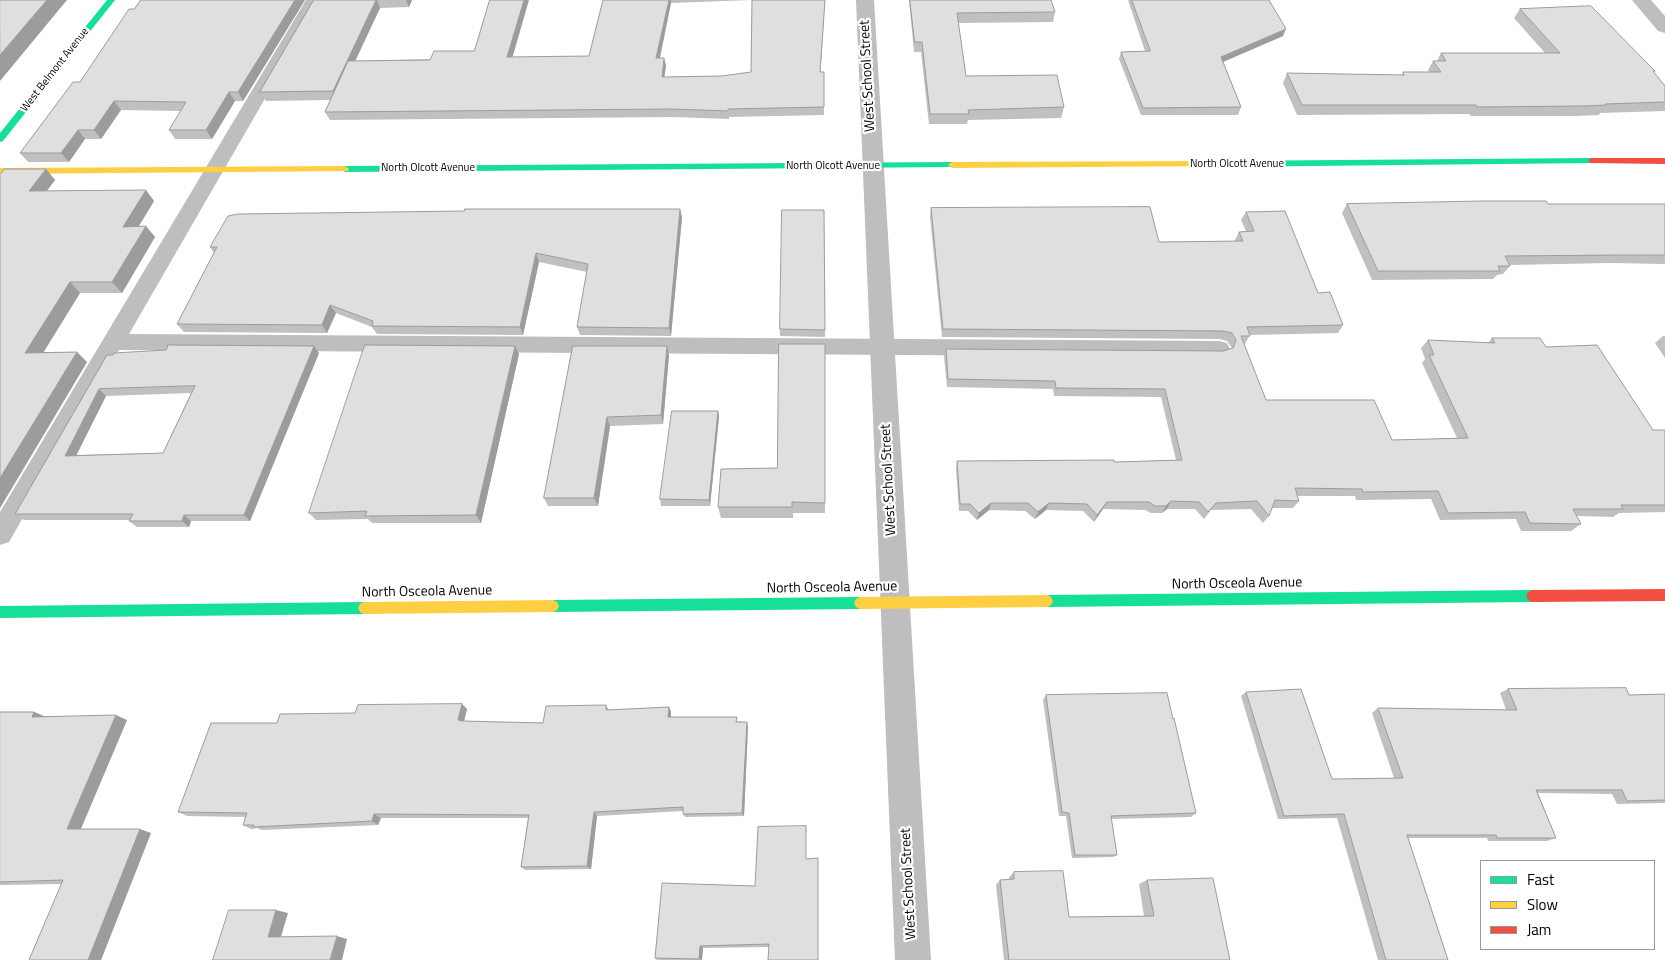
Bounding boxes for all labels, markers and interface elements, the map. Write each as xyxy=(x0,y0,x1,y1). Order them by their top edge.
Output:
street label: West School Street xyxy=(857,20,879,132)
street label: West Belmont Avenue xyxy=(18,25,92,115)
street label: North Olcott Avenue xyxy=(1190,157,1284,171)
street label: North Olcott Avenue xyxy=(786,159,880,173)
street label: North Olcott Avenue xyxy=(381,161,475,175)
street label: West School Street xyxy=(878,424,900,536)
street label: North Osceola Avenue xyxy=(1172,574,1302,594)
street label: North Osceola Avenue xyxy=(767,578,897,598)
street label: North Osceola Avenue xyxy=(362,582,492,602)
street label: West School Street xyxy=(898,828,920,940)
legend xyxy=(1480,860,1655,950)
text: Fast xyxy=(1527,868,1554,891)
text: Slow xyxy=(1527,893,1558,916)
text: Jam xyxy=(1527,918,1551,941)

